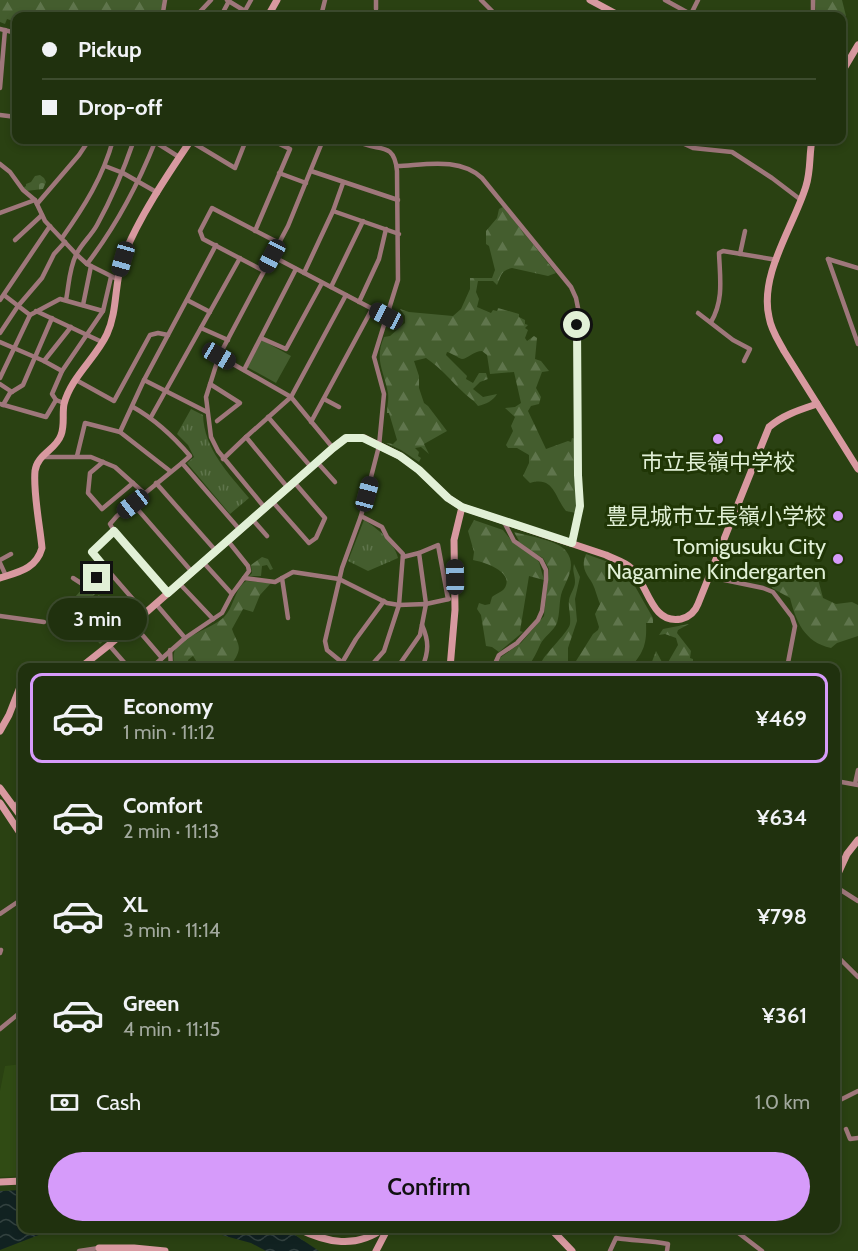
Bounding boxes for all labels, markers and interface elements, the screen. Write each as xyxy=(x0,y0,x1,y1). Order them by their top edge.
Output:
text: Pickup xyxy=(78,36,142,63)
text: Drop-off xyxy=(78,94,162,121)
car xyxy=(256,236,288,276)
car xyxy=(109,239,137,279)
car xyxy=(366,300,406,332)
route start xyxy=(563,311,590,338)
car xyxy=(199,339,239,373)
marker: 市立長嶺中学校 xyxy=(711,432,725,446)
place label: 市立長嶺中学校 xyxy=(641,449,795,476)
car xyxy=(354,474,380,514)
car xyxy=(113,486,153,522)
place label: 豊見城市立長嶺小学校 xyxy=(606,503,826,530)
marker: 豊見城市立長嶺小学校 xyxy=(831,509,845,523)
place label: Tomigusuku City Nagamine Kindergarten xyxy=(607,533,826,585)
marker: Tomigusuku City Nagamine Kindergarten xyxy=(831,552,845,566)
car xyxy=(446,559,464,595)
route end xyxy=(83,564,110,591)
callout: 3 min xyxy=(48,599,146,641)
text: 3 min xyxy=(73,607,122,631)
icon: car xyxy=(51,691,105,745)
text: Economy xyxy=(123,693,213,720)
text: ¥469 xyxy=(756,705,807,732)
text: 1 min · 11:12 xyxy=(123,720,215,744)
icon: car xyxy=(51,790,105,844)
text: Comfort xyxy=(123,792,202,819)
text: ¥634 xyxy=(756,804,807,831)
text: 2 min · 11:13 xyxy=(123,819,219,843)
icon: car xyxy=(51,889,105,943)
text: XL xyxy=(123,891,148,918)
text: ¥798 xyxy=(757,903,807,930)
text: 3 min · 11:14 xyxy=(123,918,220,942)
icon: car xyxy=(51,988,105,1042)
text: Green xyxy=(123,990,179,1017)
text: ¥361 xyxy=(762,1002,807,1029)
text: 4 min · 11:15 xyxy=(123,1017,220,1041)
icon: cash xyxy=(48,1086,81,1119)
text: Cash xyxy=(96,1089,141,1116)
text: 1.0 km xyxy=(755,1090,810,1114)
button: Confirm xyxy=(48,1152,810,1221)

